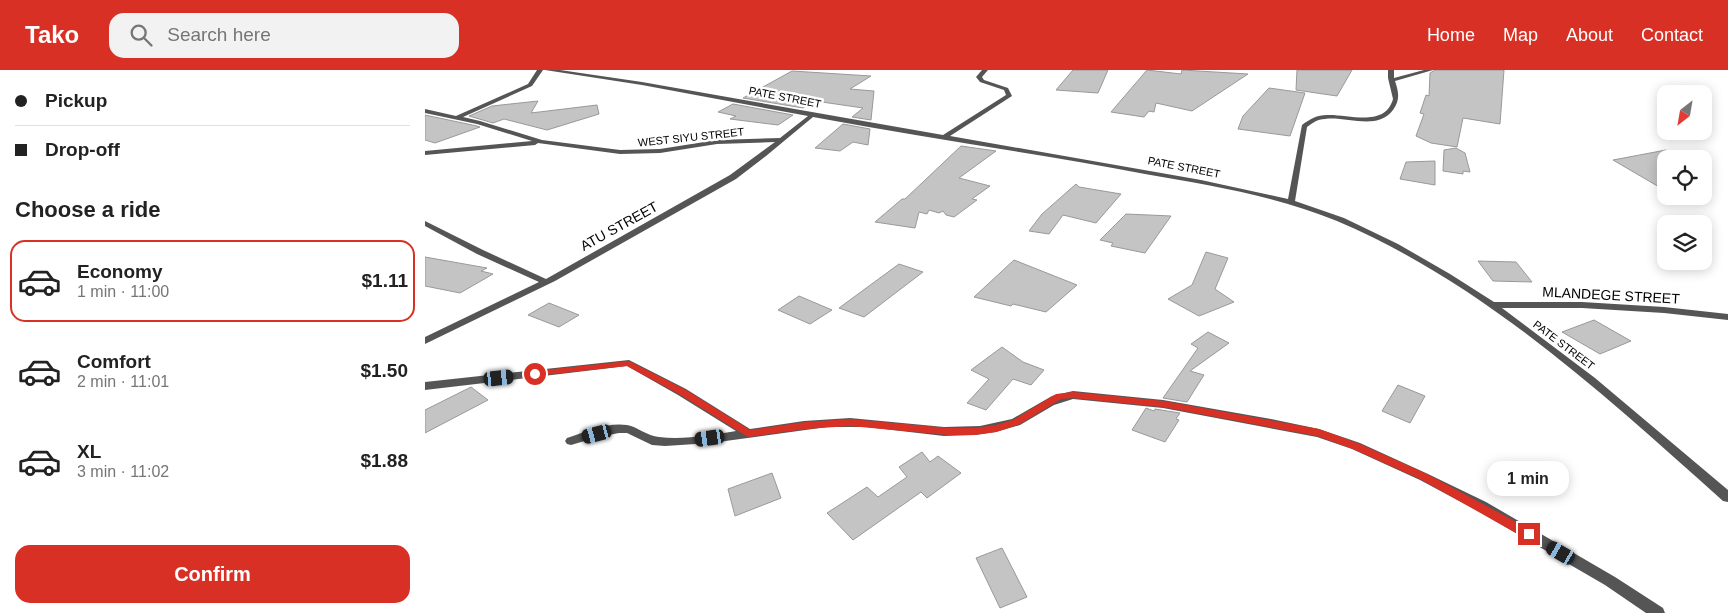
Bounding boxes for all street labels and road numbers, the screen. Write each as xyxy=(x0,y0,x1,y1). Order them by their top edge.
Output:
street label: PATE STREET xyxy=(748,84,823,110)
street label: WEST SIYU STREET xyxy=(637,125,745,149)
street label: PATE STREET xyxy=(1147,154,1222,180)
street label: ATU STREET xyxy=(577,198,661,254)
street label: MLANDEGE STREET xyxy=(1542,283,1681,307)
street label: PATE STREET xyxy=(1531,318,1597,372)

